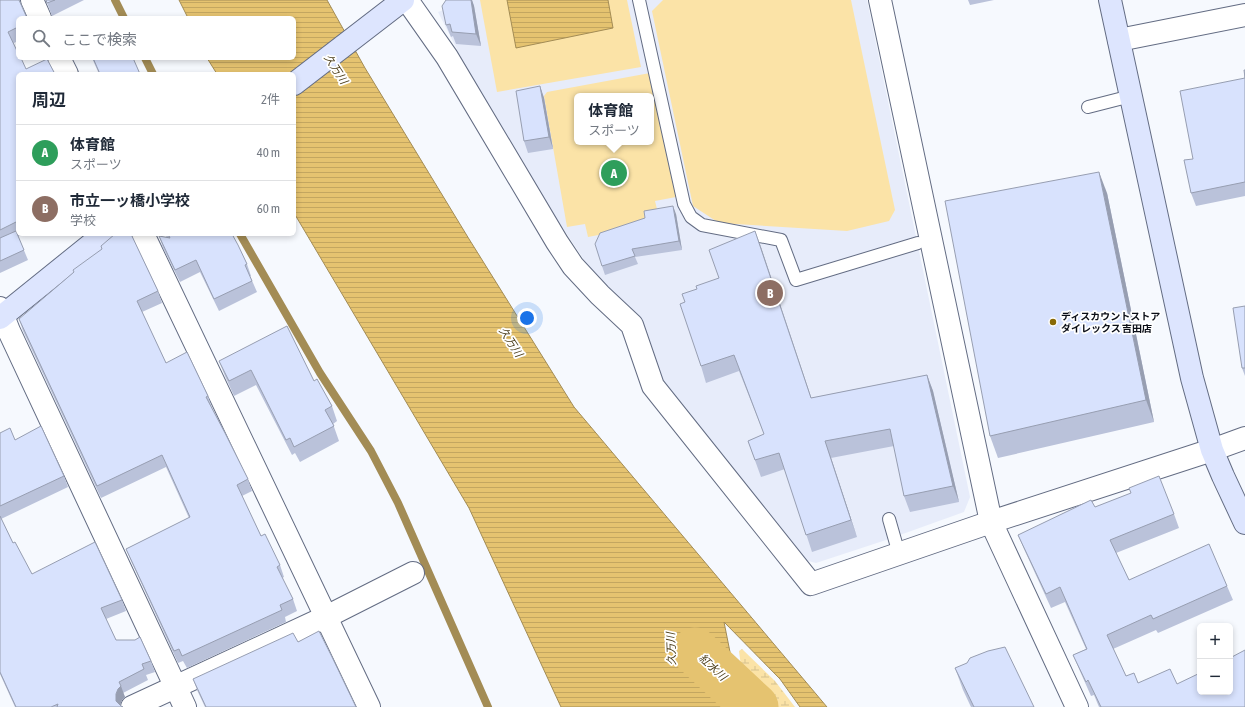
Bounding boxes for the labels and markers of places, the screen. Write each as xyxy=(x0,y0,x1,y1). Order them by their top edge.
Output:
pin: A xyxy=(601,158,627,188)
pin: B xyxy=(757,278,783,308)
place label: ディスカウントストア ダイレックス 吉田店 xyxy=(1061,311,1160,334)
marker: ディスカウントストア ダイレックス 吉田店 xyxy=(1048,317,1058,327)

